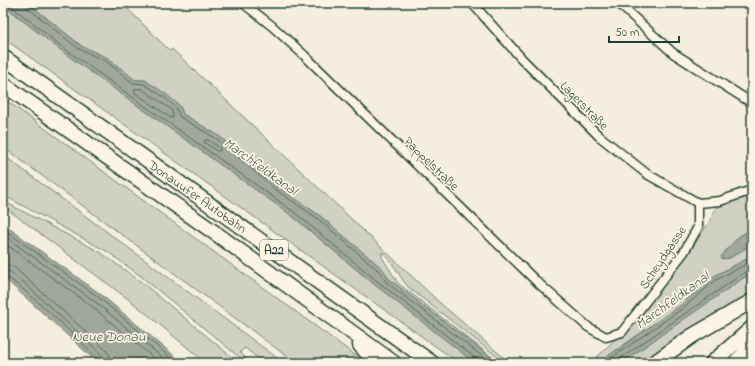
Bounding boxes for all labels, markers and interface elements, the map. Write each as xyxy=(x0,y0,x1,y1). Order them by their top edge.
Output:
scale bar xyxy=(609,18,679,44)
text: 50 m xyxy=(615,24,639,42)
street label: Lagerstraße xyxy=(555,77,613,136)
water label: Marchfeldkanal xyxy=(219,133,303,202)
street label: Pappelstraße xyxy=(399,133,463,196)
street label: Donauufer Autobahn xyxy=(143,156,250,238)
street label: Scheydgasse xyxy=(635,222,692,294)
road number: A22 xyxy=(260,240,288,260)
water label: Marchfeldkanal xyxy=(632,266,715,335)
water label: Neue Donau xyxy=(72,327,146,348)

